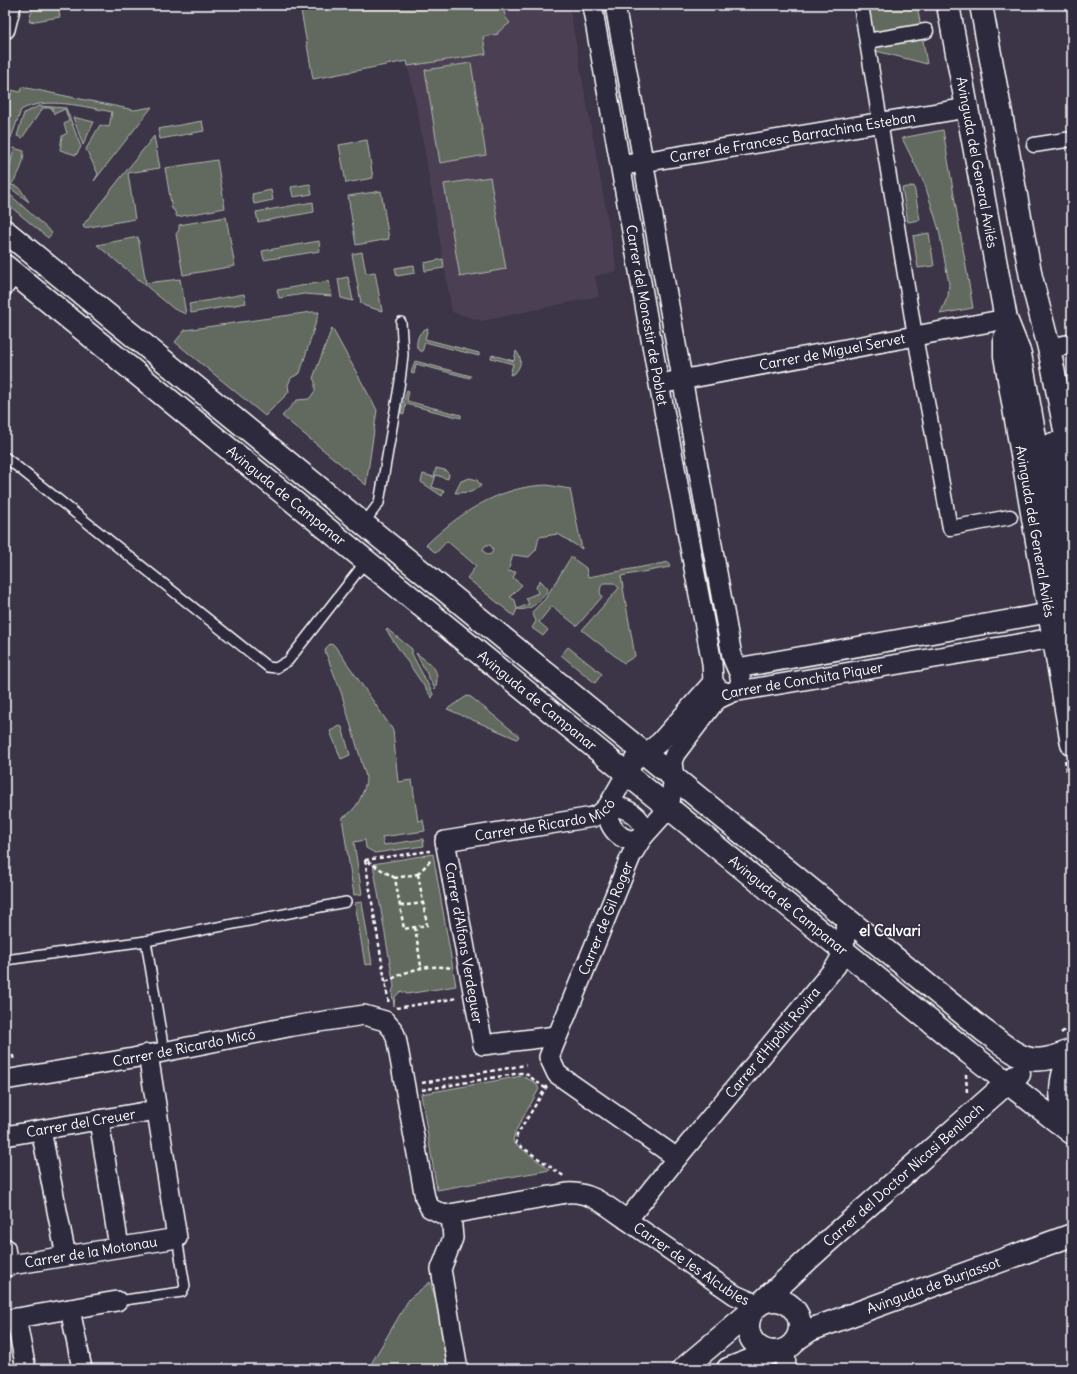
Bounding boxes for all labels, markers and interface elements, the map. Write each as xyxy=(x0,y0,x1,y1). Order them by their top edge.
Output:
street label: Avinguda del General Avilés xyxy=(952,75,1002,249)
street label: Carrer de Francesc Barrachina Esteban xyxy=(669,108,917,166)
street label: Carrer del Monestir de Poblet xyxy=(622,223,672,407)
street label: Carrer de Miguel Servet xyxy=(758,329,907,374)
street label: Avinguda de Campanar xyxy=(223,442,350,550)
street label: Avinguda del General Avilés xyxy=(1012,444,1059,619)
street label: Avinguda de Campanar xyxy=(474,646,601,755)
street label: Carrer de Conchita Piquer xyxy=(718,658,885,705)
street label: Carrer de Ricardo Micó xyxy=(474,796,619,845)
street label: Avinguda de Campanar xyxy=(725,851,852,960)
street label: Carrer de Gil Roger xyxy=(574,858,637,978)
street label: Carrer d'Alfons Verdeguer xyxy=(441,861,487,1025)
district label: el Calvari xyxy=(859,921,921,940)
street label: Carrer d'Hipòlit Rovira xyxy=(721,983,824,1102)
street label: Carrer de Ricardo Micó xyxy=(111,1025,257,1070)
street label: Carrer del Doctor Nicasi Benlloch xyxy=(819,1099,987,1251)
street label: Carrer del Creuer xyxy=(25,1105,137,1141)
street label: Carrer de les Alcubles xyxy=(630,1218,752,1309)
street label: Carrer de la Motonau xyxy=(23,1232,159,1272)
street label: Avinguda de Burjassot xyxy=(864,1253,1003,1318)

